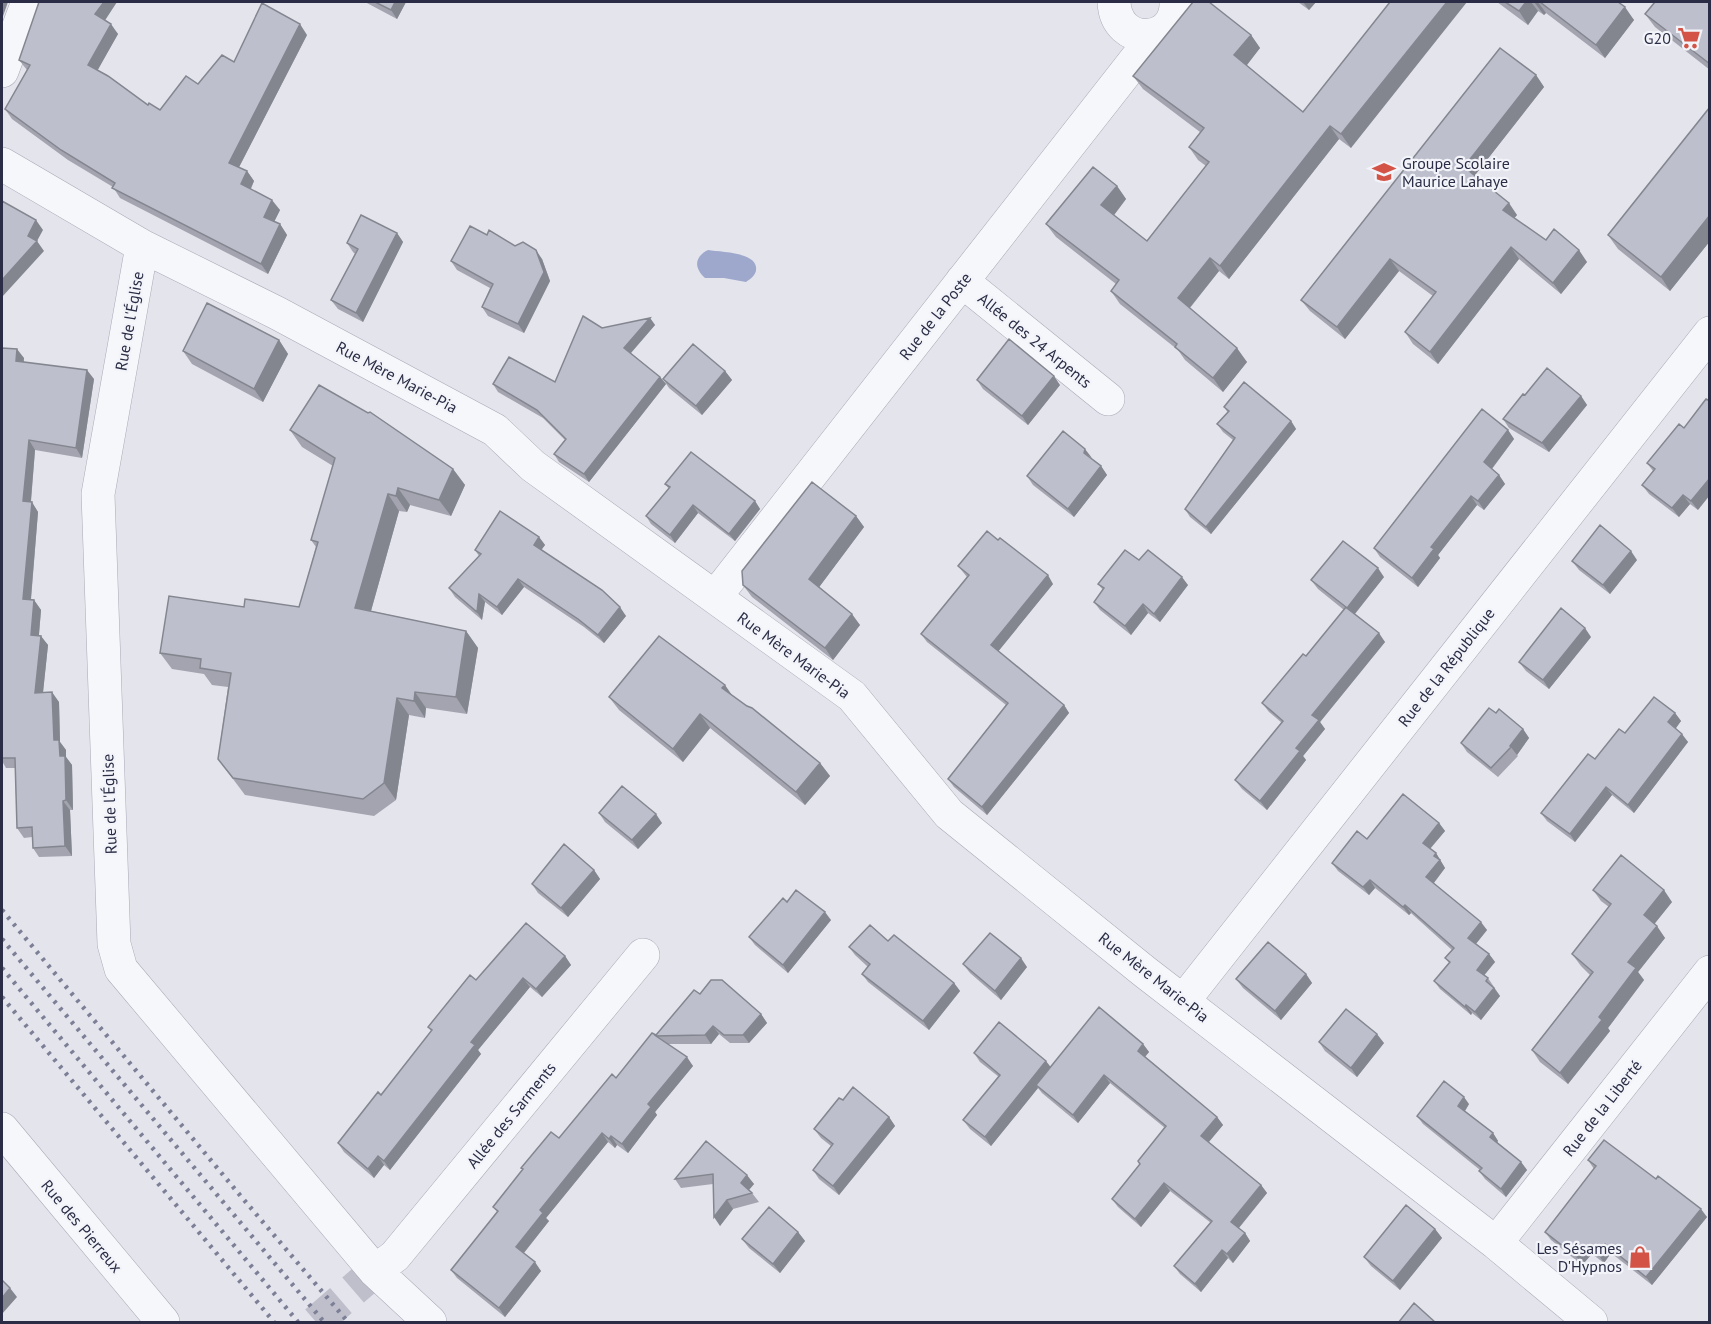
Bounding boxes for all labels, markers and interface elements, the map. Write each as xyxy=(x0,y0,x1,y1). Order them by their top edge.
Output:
supermarket icon: G20 xyxy=(1676,25,1702,51)
place label: G20 xyxy=(1644,28,1671,48)
place label: Groupe Scolaire Maurice Lahaye xyxy=(1402,153,1510,191)
school or university icon: Groupe Scolaire Maurice Lahaye xyxy=(1371,159,1397,185)
street label: Rue de la Poste xyxy=(895,268,975,364)
street label: Rue de l'Église xyxy=(110,270,148,372)
street label: Allée des 24 Arpents xyxy=(974,288,1096,392)
street label: Rue Mère Marie-Pia xyxy=(333,337,461,417)
street label: Rue de la République xyxy=(1393,604,1499,730)
street label: Rue Mère Marie-Pia xyxy=(734,607,854,703)
street label: Rue de l'Église xyxy=(97,753,121,855)
street label: Rue Mère Marie-Pia xyxy=(1095,928,1213,1026)
street label: Rue de la Liberté xyxy=(1558,1056,1646,1160)
street label: Allée des Sarments xyxy=(462,1058,560,1172)
street label: Rue des Pierreux xyxy=(37,1175,127,1277)
place label: Les Sésames D'Hypnos xyxy=(1536,1238,1622,1276)
shop icon: Les Sésames D'Hypnos xyxy=(1627,1244,1653,1270)

